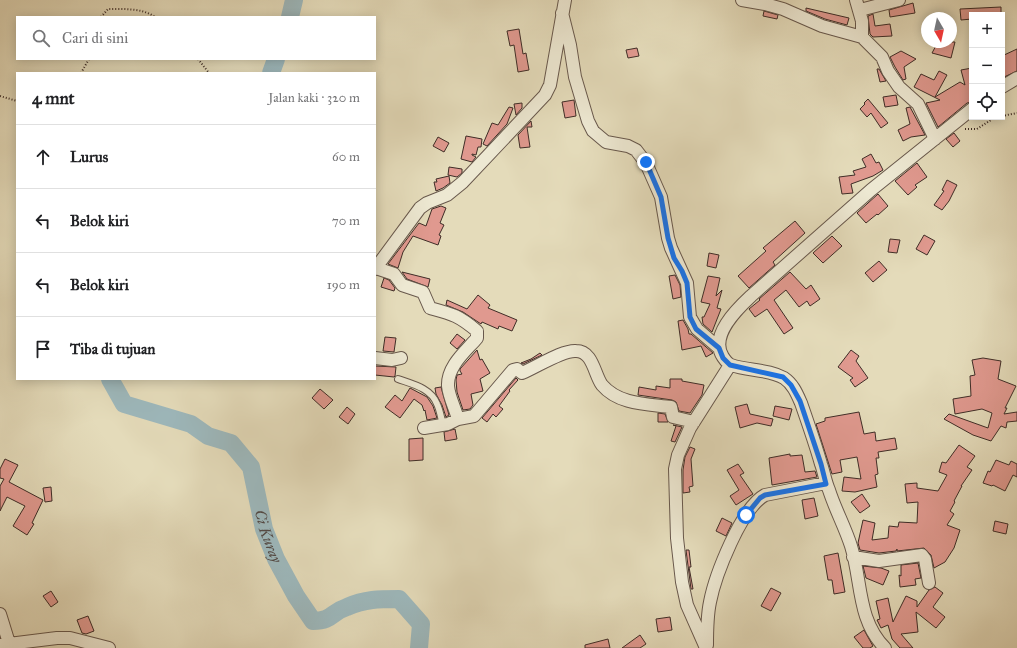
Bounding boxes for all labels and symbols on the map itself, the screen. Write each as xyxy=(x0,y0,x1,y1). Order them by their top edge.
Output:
north arrow xyxy=(921,12,957,48)
route end xyxy=(637,153,655,171)
route start xyxy=(737,506,755,524)
water label: Ci Kuray xyxy=(251,508,286,567)

